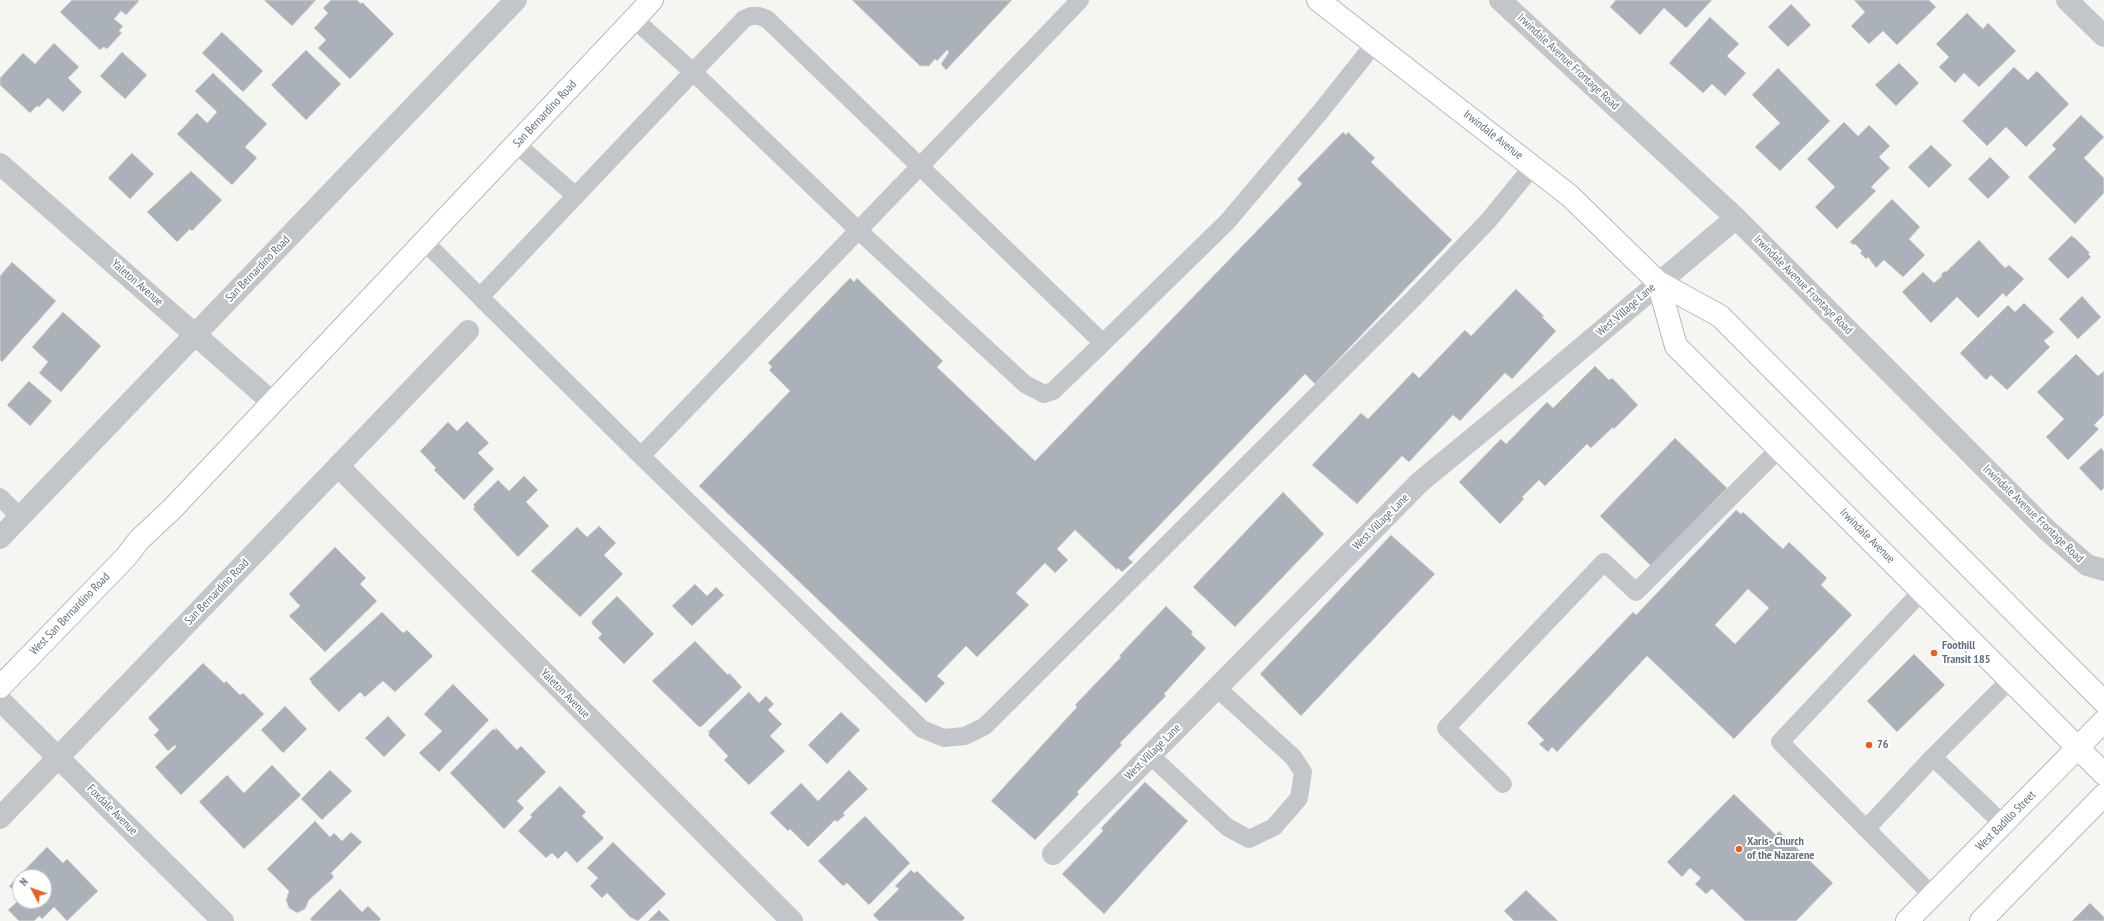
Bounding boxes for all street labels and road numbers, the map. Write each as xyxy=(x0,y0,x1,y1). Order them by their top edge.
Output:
street label: Irwindale Avenue Frontage Road xyxy=(1514,11,1622,113)
street label: San Bernardino Road xyxy=(510,78,580,150)
street label: Irwindale Avenue xyxy=(1460,107,1526,163)
street label: Irwindale Avenue Frontage Road xyxy=(1750,232,1856,338)
street label: San Bernardino Road xyxy=(223,233,293,305)
street label: Yaleton Avenue xyxy=(108,257,166,309)
street label: West Village Lane xyxy=(1594,280,1658,340)
street label: Irwindale Avenue Frontage Road xyxy=(1980,462,2086,566)
street label: West Village Lane xyxy=(1350,491,1412,553)
street label: Irwindale Avenue xyxy=(1837,506,1897,566)
street label: San Bernardino Road xyxy=(182,556,252,628)
street label: West San Bernardino Road xyxy=(27,570,113,658)
street label: Yaleton Avenue xyxy=(537,666,593,722)
street label: West Village Lane xyxy=(1122,721,1184,783)
street label: Foxdale Avenue xyxy=(84,782,140,838)
street label: West Badillo Street xyxy=(1973,788,2039,854)

